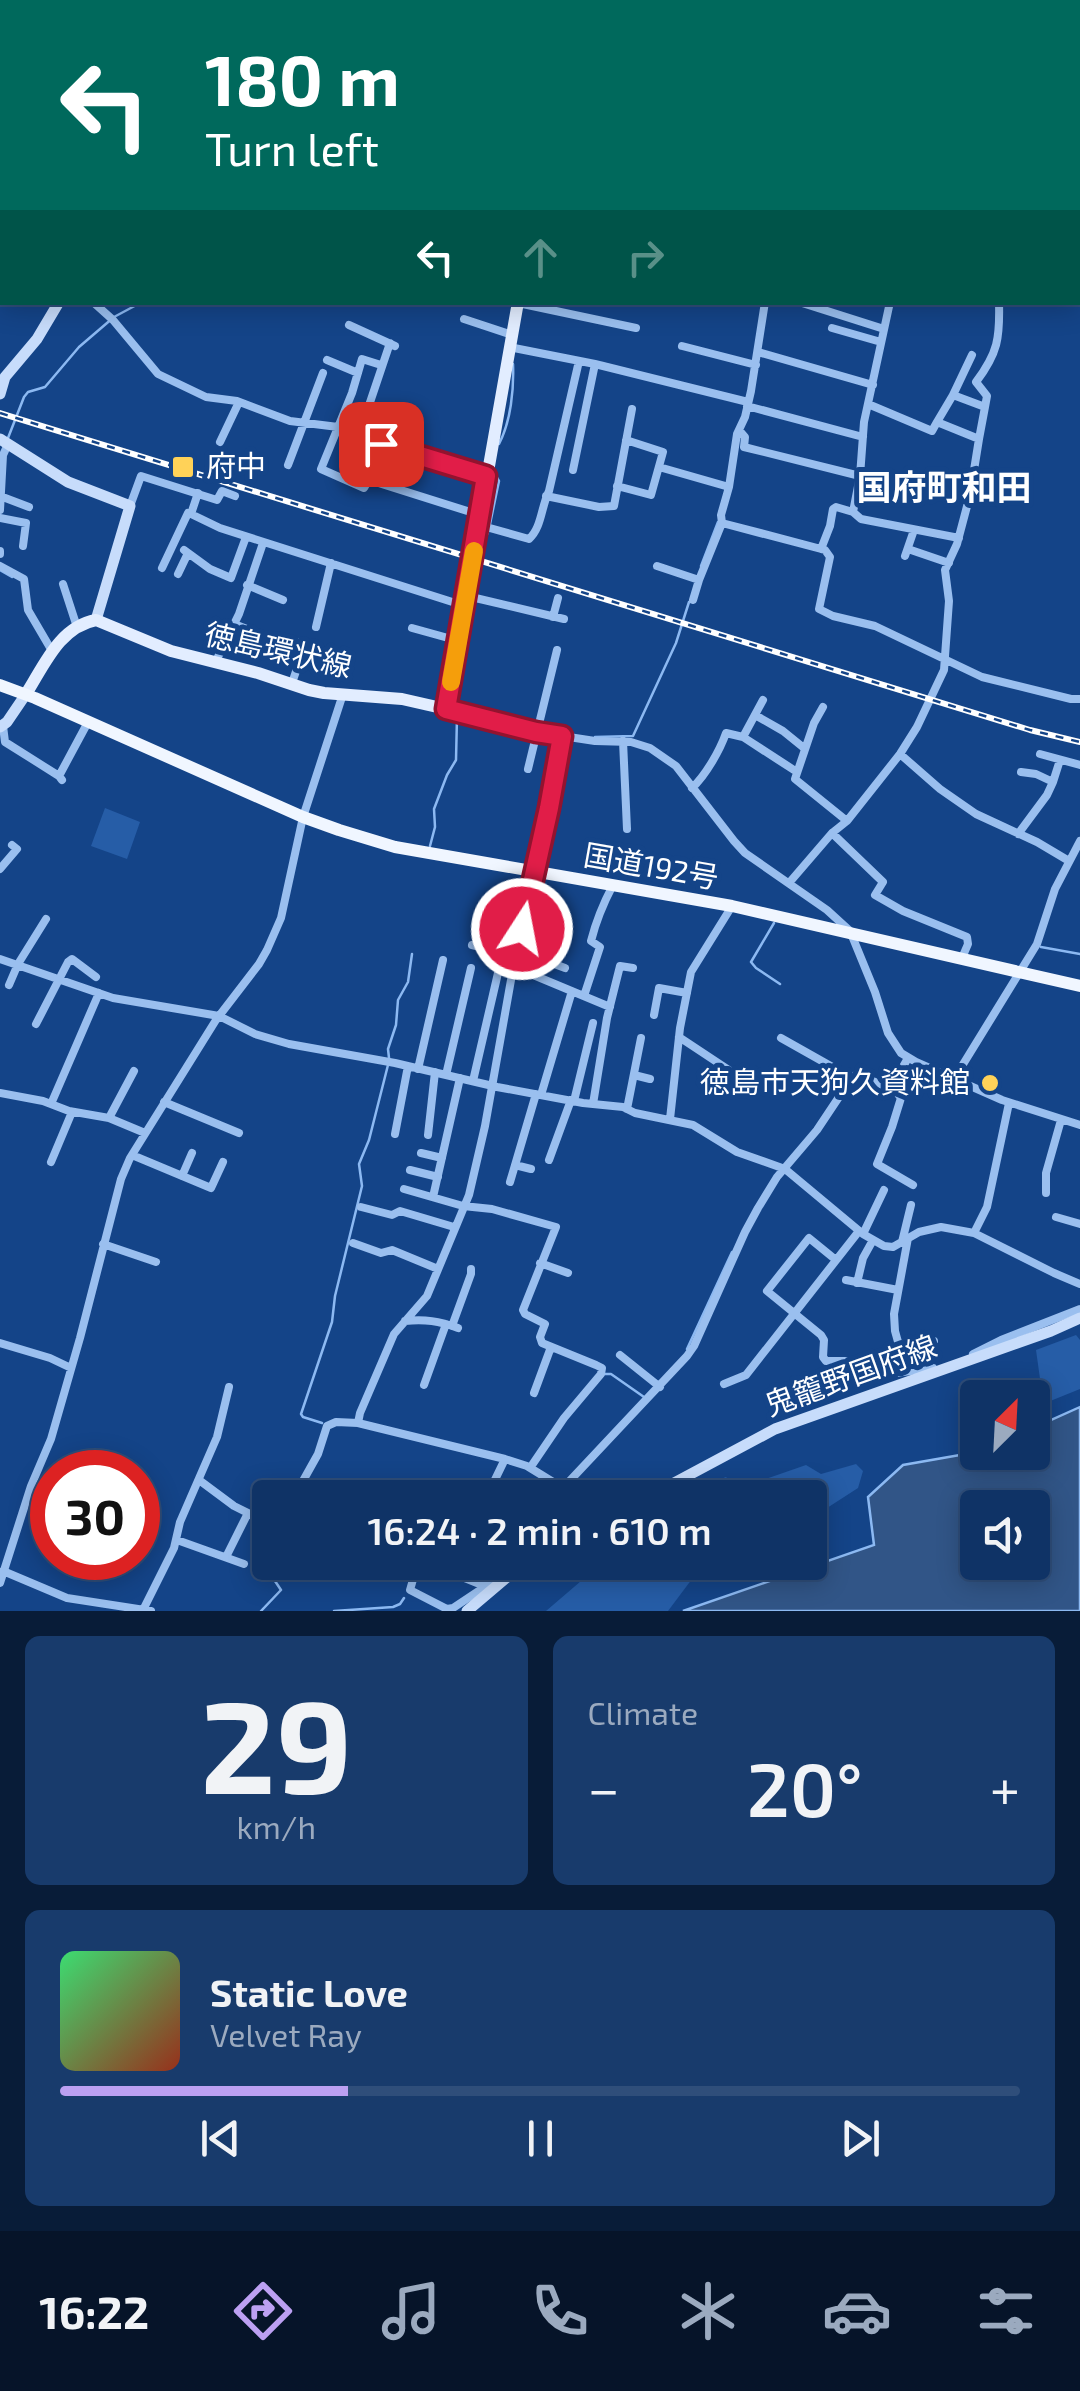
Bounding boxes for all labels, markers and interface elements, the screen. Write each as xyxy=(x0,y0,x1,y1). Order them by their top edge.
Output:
text: 180 m xyxy=(205,36,400,120)
icon: left xyxy=(40,40,170,170)
text: Turn left xyxy=(205,121,379,175)
icon: left xyxy=(408,230,463,285)
icon: ahead xyxy=(513,230,568,285)
icon: right xyxy=(618,230,673,285)
pin xyxy=(339,402,424,487)
icon: arrive xyxy=(354,417,409,472)
place label: 府中 xyxy=(206,447,266,483)
marker: 府中 xyxy=(170,454,196,480)
district label: 国府町和田 xyxy=(856,465,1032,507)
street label: 徳島環状線 xyxy=(201,615,356,683)
street label: 国道192号 xyxy=(581,835,721,895)
position arrow xyxy=(470,877,574,981)
place label: 徳島市天狗久資料館 xyxy=(700,1063,970,1099)
marker: 徳島市天狗久資料館 xyxy=(979,1072,1001,1094)
street label: 鬼籠野国府線 xyxy=(760,1326,941,1422)
north arrow xyxy=(960,1380,1050,1470)
map controls xyxy=(960,1380,1050,1580)
speed limit sign: 30 xyxy=(30,1450,160,1580)
button: sound xyxy=(960,1490,1050,1580)
text: 16:24 · 2 min · 610 m xyxy=(367,1507,712,1553)
text: 29 xyxy=(200,1664,352,1820)
text: Climate xyxy=(588,1693,698,1731)
text: 20° xyxy=(747,1742,863,1832)
text: − xyxy=(588,1754,620,1820)
text: + xyxy=(990,1754,1020,1820)
text: km/h xyxy=(237,1807,316,1845)
text: Static Love xyxy=(210,1969,408,2015)
text: Velvet Ray xyxy=(210,2015,362,2053)
icon: previous xyxy=(193,2111,248,2166)
icon: pause xyxy=(513,2111,568,2166)
icon: next xyxy=(833,2111,888,2166)
icon: directions xyxy=(228,2276,298,2346)
icon: music xyxy=(376,2276,446,2346)
icon: phone xyxy=(525,2276,595,2346)
icon: climate xyxy=(673,2276,743,2346)
icon: car xyxy=(822,2276,892,2346)
icon: filters xyxy=(971,2276,1041,2346)
text: 16:22 xyxy=(39,2284,149,2338)

